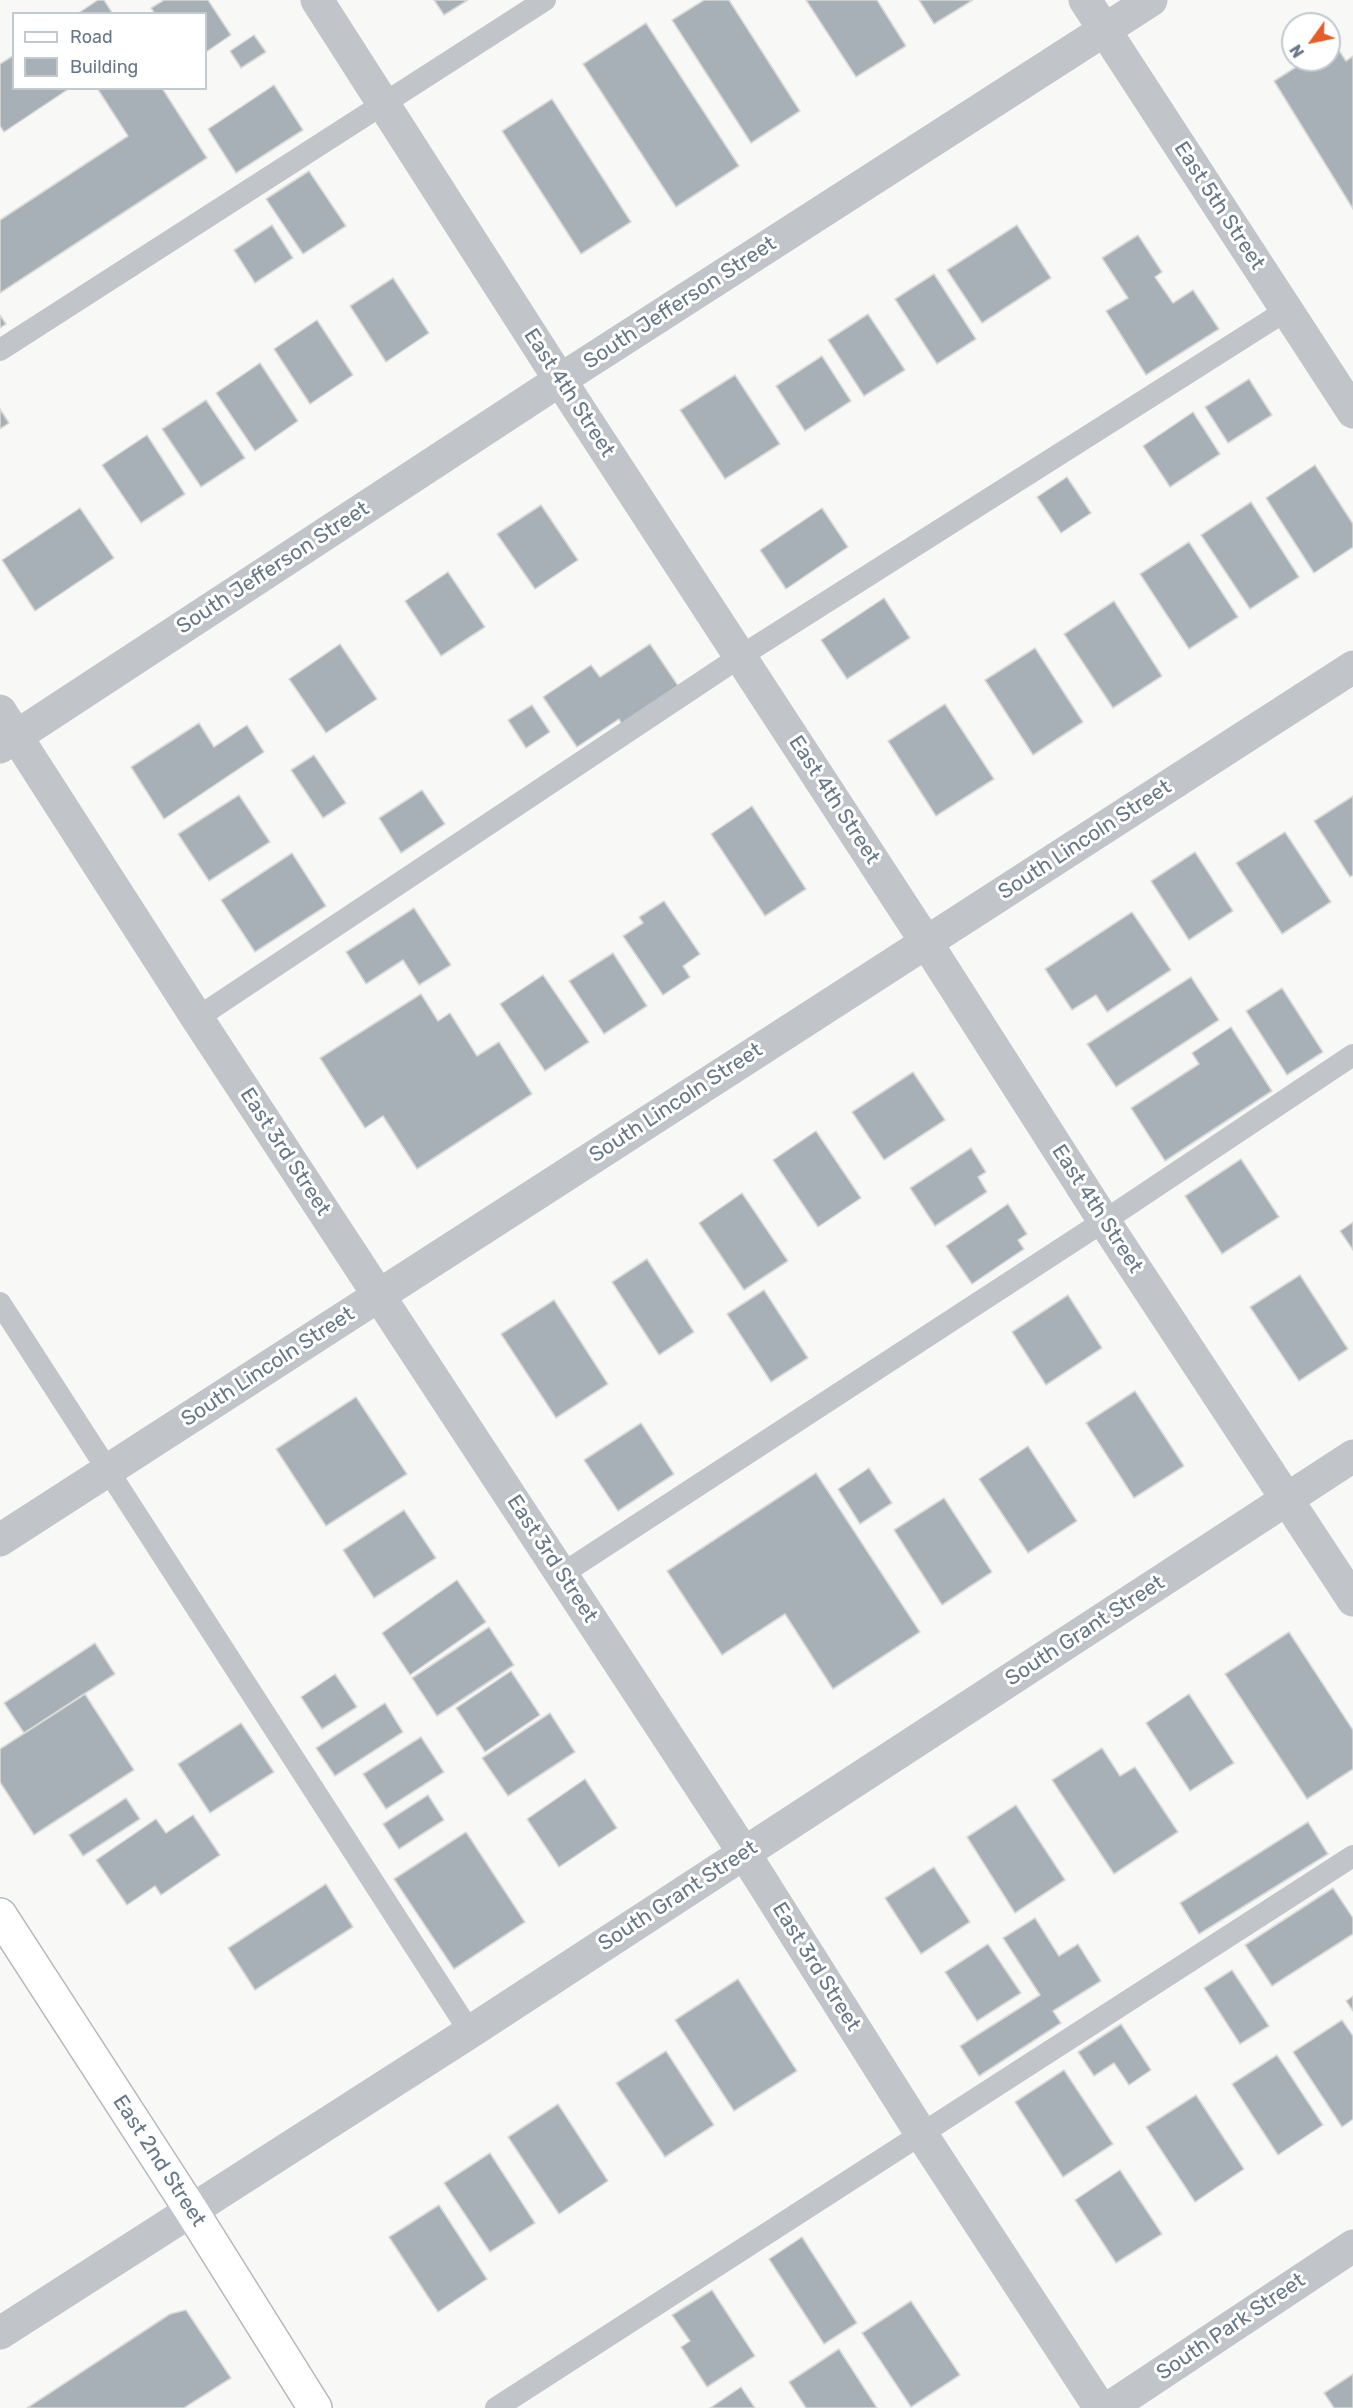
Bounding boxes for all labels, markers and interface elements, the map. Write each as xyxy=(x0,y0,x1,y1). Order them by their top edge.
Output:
legend xyxy=(12,12,207,90)
north arrow xyxy=(1281,12,1341,72)
text: Road xyxy=(70,26,113,48)
text: N xyxy=(1286,41,1308,61)
text: Building xyxy=(70,56,138,78)
street label: East 5th Street xyxy=(1168,137,1270,275)
street label: South Jefferson Street xyxy=(579,231,781,375)
street label: East 4th Street xyxy=(518,324,620,462)
street label: South Jefferson Street xyxy=(172,496,374,640)
street label: East 4th Street xyxy=(783,731,885,869)
street label: South Lincoln Street xyxy=(994,775,1176,905)
street label: South Lincoln Street xyxy=(585,1038,767,1168)
street label: East 3rd Street xyxy=(234,1083,336,1221)
street label: East 4th Street xyxy=(1046,1140,1148,1278)
street label: South Lincoln Street xyxy=(177,1302,359,1432)
street label: East 3rd Street xyxy=(501,1490,603,1628)
street label: South Grant Street xyxy=(1001,1570,1169,1692)
street label: South Grant Street xyxy=(594,1835,762,1957)
street label: East 3rd Street xyxy=(766,1898,866,2036)
street label: East 2nd Street xyxy=(107,2090,211,2232)
street label: South Park Street xyxy=(1152,2268,1310,2386)

